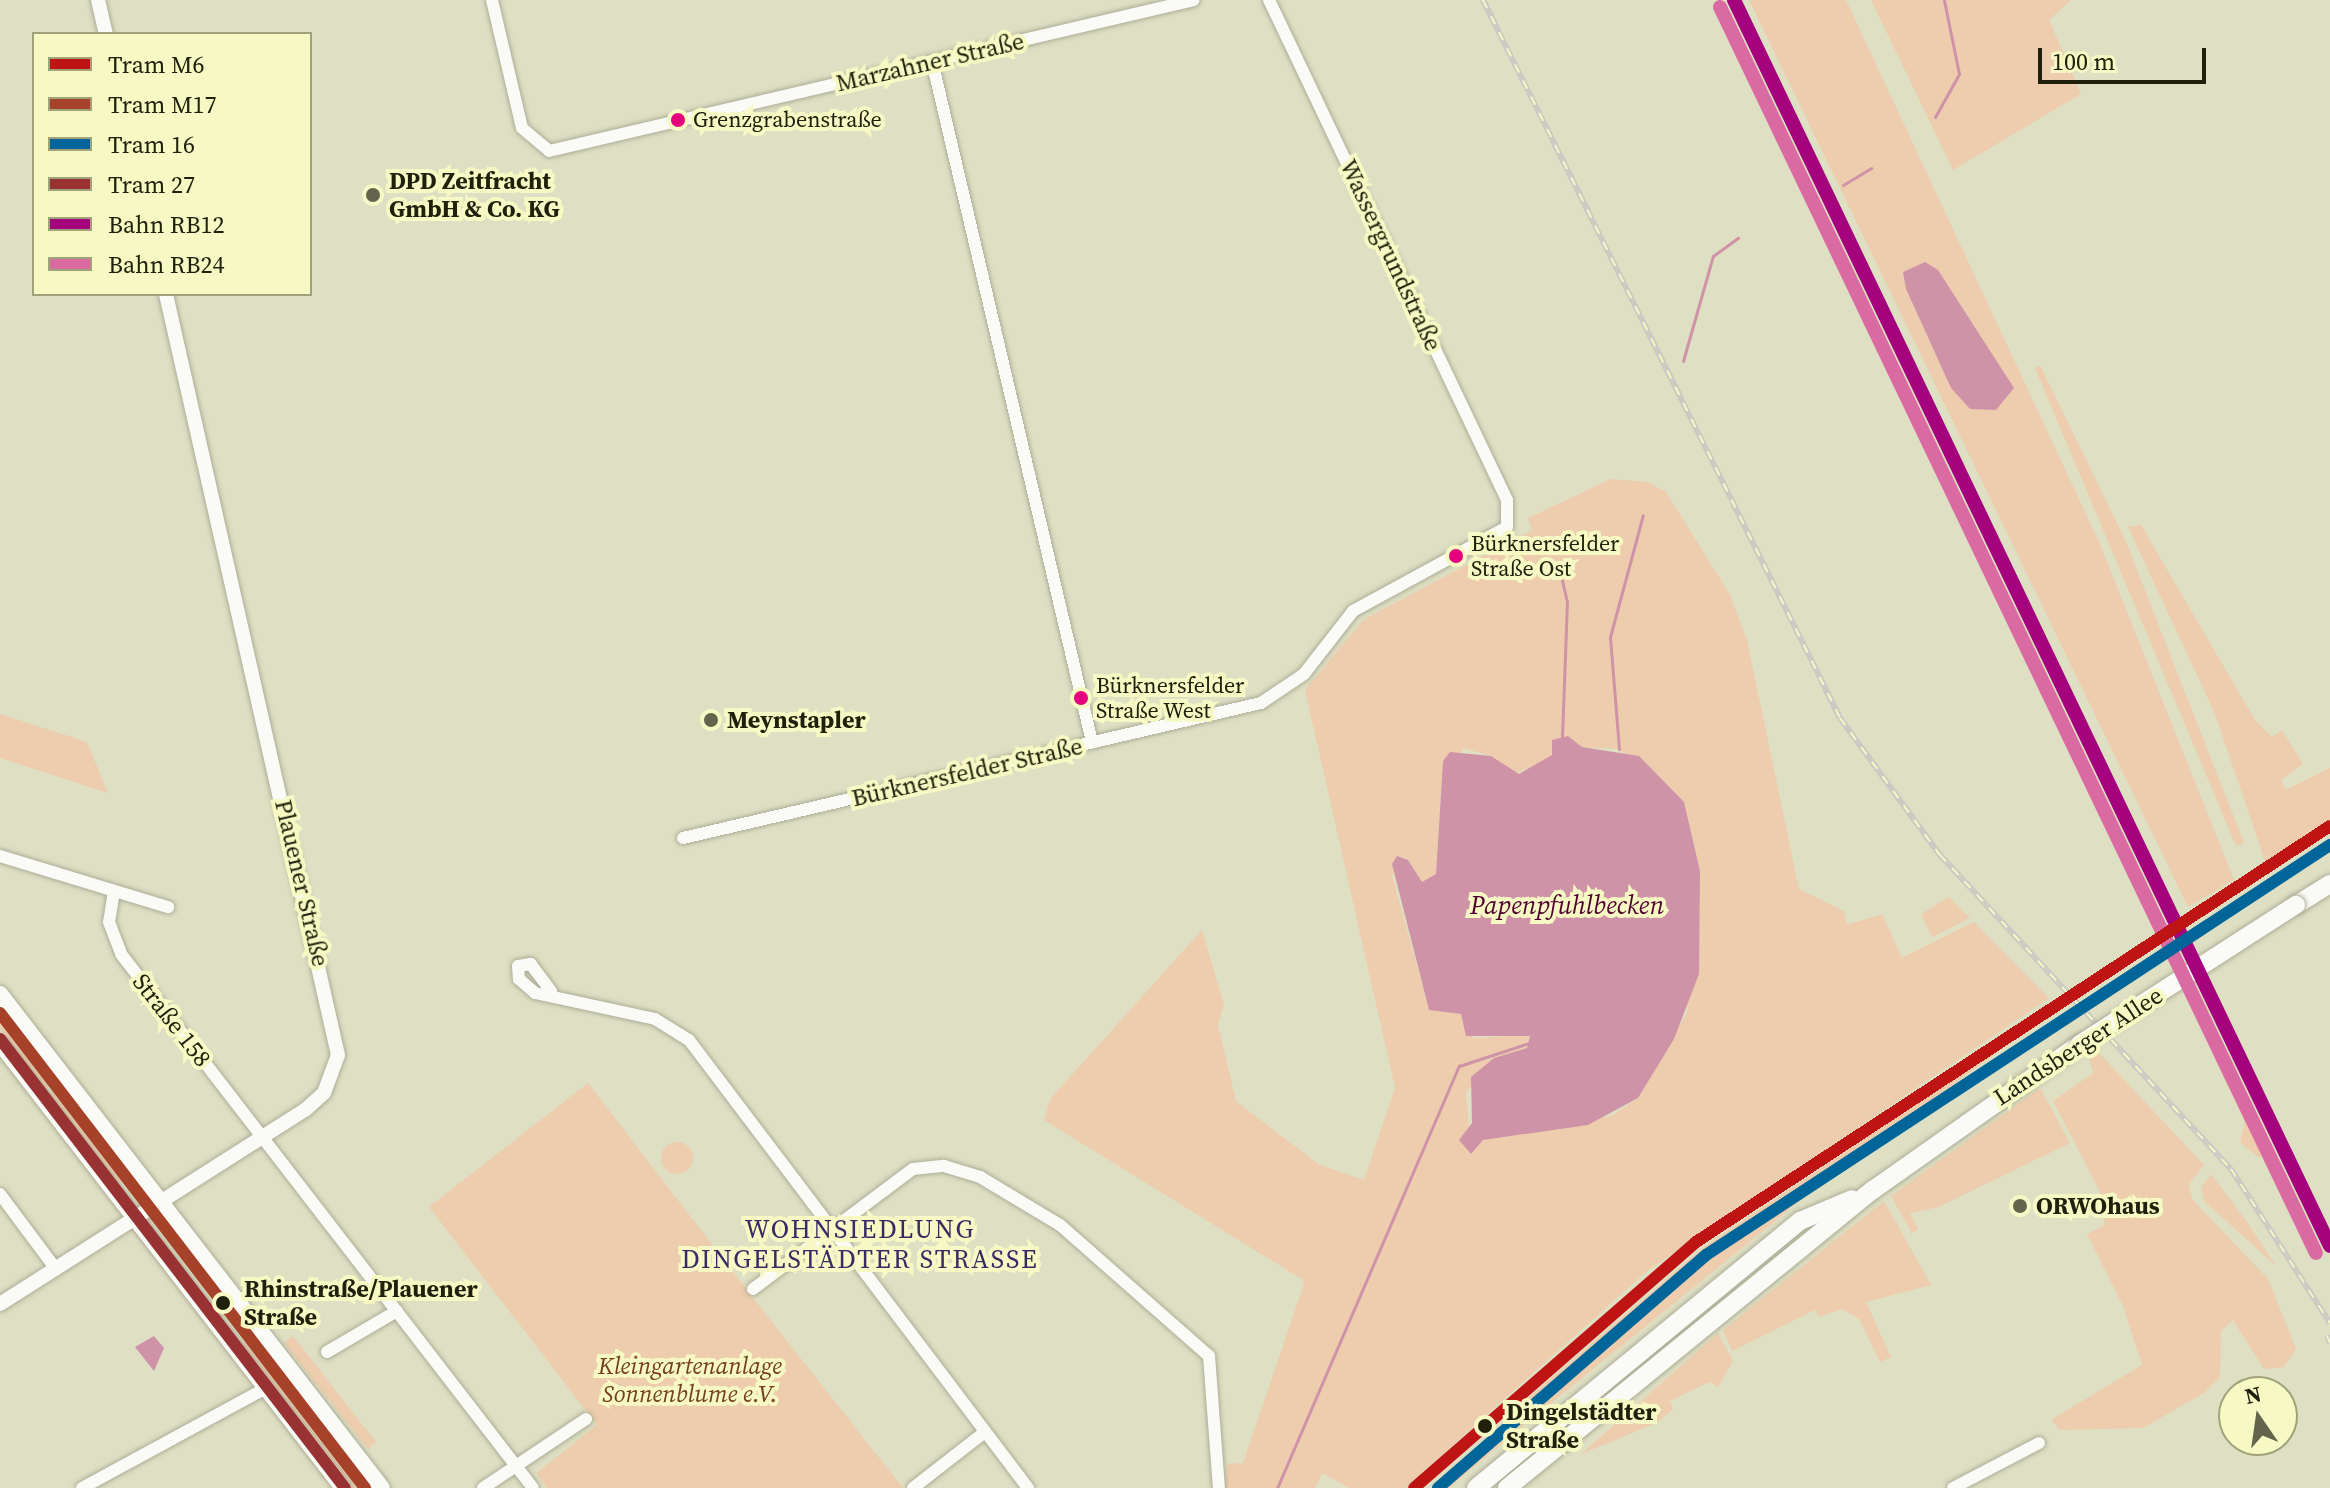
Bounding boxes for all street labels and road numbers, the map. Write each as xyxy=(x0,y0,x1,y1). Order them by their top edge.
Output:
street label: Marzahner Straße xyxy=(833,26,1027,98)
street label: Wassergrundstraße xyxy=(1334,155,1448,355)
street label: Bürknersfelder Straße xyxy=(849,731,1085,813)
street label: Plauener Straße xyxy=(269,797,335,969)
street label: Straße 158 xyxy=(127,968,217,1072)
street label: Landsberger Allee xyxy=(1988,981,2168,1111)

